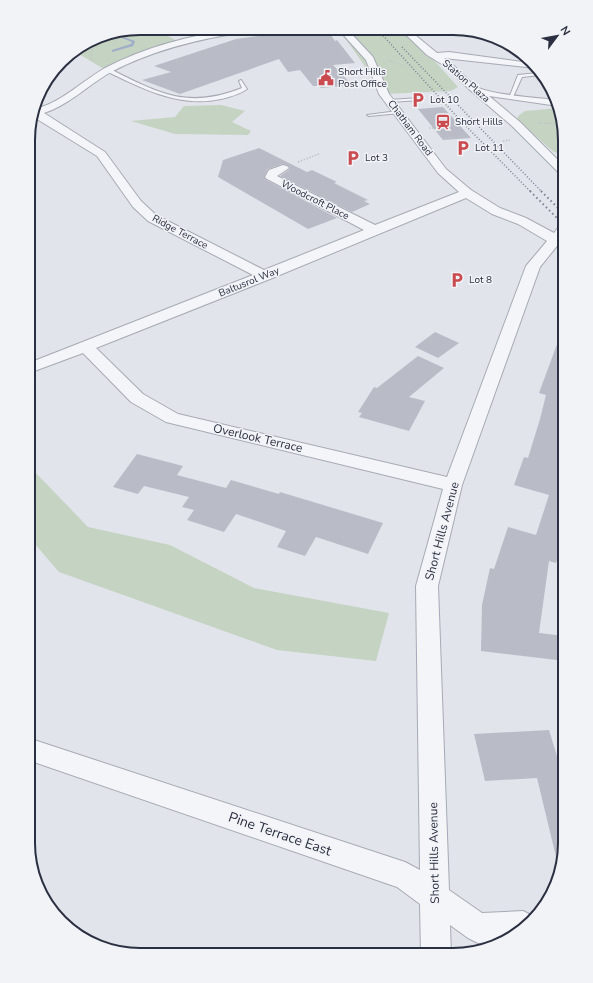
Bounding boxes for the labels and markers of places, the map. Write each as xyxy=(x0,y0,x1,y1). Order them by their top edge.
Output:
place label: Short Hills Post Office xyxy=(338,65,387,91)
public building icon: Short Hills Post Office xyxy=(317,69,335,87)
parking icon: Lot 10 xyxy=(409,91,427,109)
place label: Lot 10 xyxy=(430,93,459,107)
station icon: Short Hills xyxy=(434,113,452,131)
place label: Short Hills xyxy=(455,115,503,129)
parking icon: Lot 11 xyxy=(454,139,472,157)
place label: Lot 11 xyxy=(475,141,504,155)
parking icon: Lot 3 xyxy=(344,149,362,167)
place label: Lot 3 xyxy=(365,151,388,165)
parking icon: Lot 8 xyxy=(448,271,466,289)
place label: Lot 8 xyxy=(469,273,492,287)

